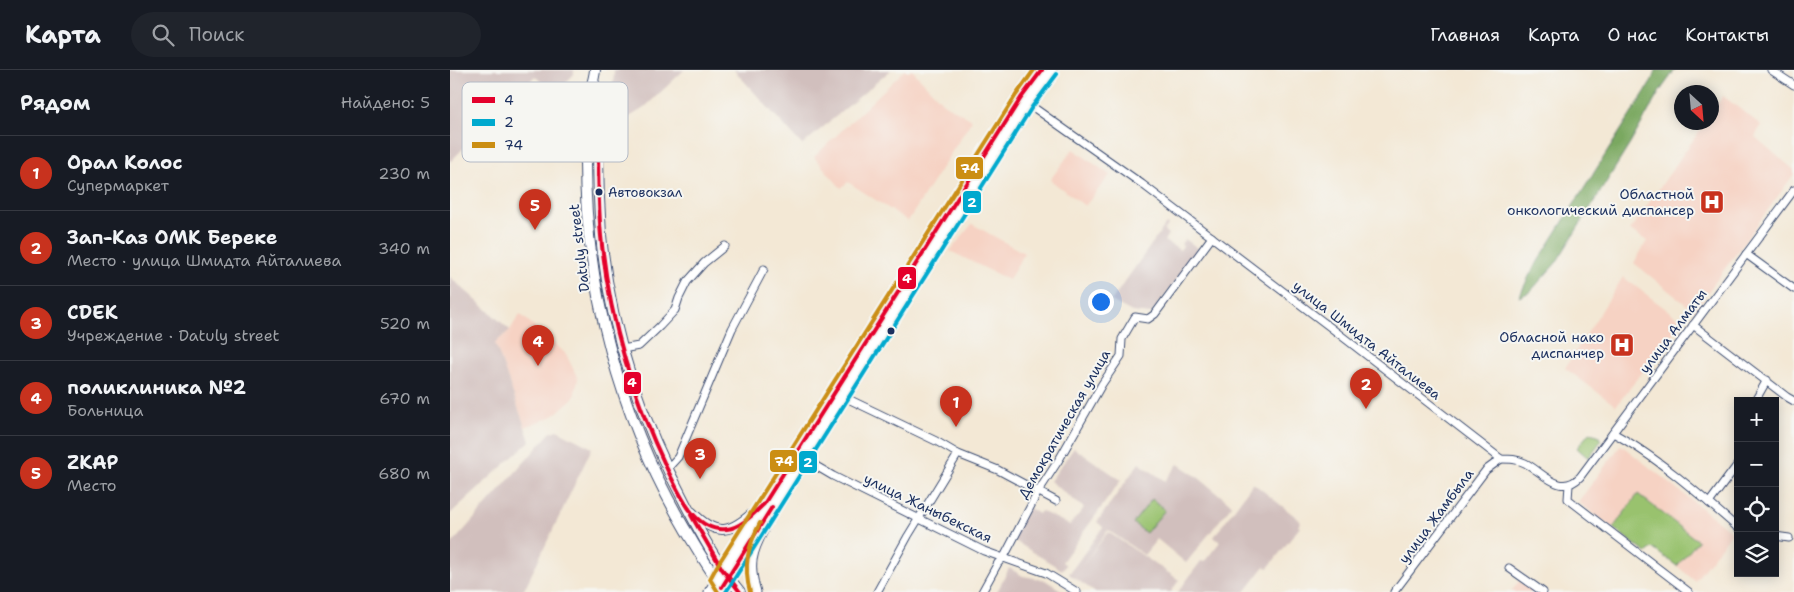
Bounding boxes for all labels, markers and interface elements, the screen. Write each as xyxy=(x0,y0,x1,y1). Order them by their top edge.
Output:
search box xyxy=(131,12,481,57)
text: Карта xyxy=(25,19,101,51)
icon: search xyxy=(149,21,177,49)
text: Поиск xyxy=(189,22,244,47)
text: Главная xyxy=(1430,23,1500,47)
text: Карта xyxy=(1528,23,1580,47)
text: О нас xyxy=(1608,23,1657,47)
text: Контакты xyxy=(1685,23,1769,47)
legend xyxy=(462,82,628,162)
north arrow xyxy=(1674,85,1719,130)
text: Рядом xyxy=(20,89,90,117)
text: 4 xyxy=(504,91,514,109)
text: Найдено: 5 xyxy=(341,92,430,113)
text: 2 xyxy=(504,113,514,131)
text: 74 xyxy=(504,136,523,154)
text: Орал Колос xyxy=(67,150,183,175)
line badge: 74 xyxy=(955,156,984,180)
text: 74 xyxy=(960,159,980,177)
text: 1 xyxy=(32,163,40,184)
text: 230 m xyxy=(378,163,430,184)
text: Супермаркет xyxy=(67,175,169,196)
place label: Автовокзал xyxy=(608,184,683,201)
place label: Областной онкологический диспансер xyxy=(1507,185,1694,219)
marker: Автовокзал xyxy=(594,187,604,197)
pin: 5 xyxy=(519,189,551,230)
hospital icon: Областной онкологический диспансер xyxy=(1699,189,1725,215)
line badge: 2 xyxy=(962,190,982,214)
text: 2 xyxy=(967,193,977,211)
street label: Datuly street xyxy=(565,203,593,293)
text: Зап-Каз ОМК Береке xyxy=(67,225,277,250)
text: 2 xyxy=(30,238,42,259)
text: 340 m xyxy=(378,238,430,259)
text: Место · улица Шмидта Айталиева xyxy=(67,250,342,271)
line badge: 4 xyxy=(897,266,917,290)
text: 4 xyxy=(902,269,912,287)
street label: улица Шмидта Айталиева xyxy=(1289,276,1445,404)
street label: улица Алматы xyxy=(1635,285,1711,377)
your location xyxy=(1088,289,1114,315)
text: CDEK xyxy=(67,300,118,325)
text: 3 xyxy=(30,313,42,334)
text: 520 m xyxy=(380,313,430,334)
text: Учреждение · Datuly street xyxy=(67,325,280,346)
pin: 4 xyxy=(522,325,554,366)
unlabelled marker xyxy=(886,326,896,336)
place label: Обласной нако диспанчер xyxy=(1499,328,1604,362)
hospital icon: Обласной нако диспанчер xyxy=(1609,332,1635,358)
street label: Демократическая улица xyxy=(1014,346,1114,502)
pin: 2 xyxy=(1350,368,1382,409)
line badge: 4 xyxy=(623,371,642,395)
text: 4 xyxy=(627,373,637,391)
text: поликлиника №2 xyxy=(67,375,246,400)
pin: 1 xyxy=(940,386,972,427)
text: 4 xyxy=(30,388,42,409)
text: 670 m xyxy=(379,388,430,409)
map controls xyxy=(1734,397,1779,577)
button: + xyxy=(1734,397,1779,442)
text: Больница xyxy=(67,400,143,421)
pin: 3 xyxy=(684,438,716,479)
button: − xyxy=(1734,442,1779,487)
line badge: 74 xyxy=(769,449,798,473)
text: ZKAP xyxy=(67,450,118,475)
line badge: 2 xyxy=(798,450,818,474)
text: 74 xyxy=(774,452,794,470)
text: 2 xyxy=(803,453,813,471)
text: 5 xyxy=(31,463,41,484)
text: 680 m xyxy=(378,463,430,484)
street label: улица Жамбыла xyxy=(1395,465,1478,567)
street label: улица Жаныбекская xyxy=(861,469,995,547)
text: Место xyxy=(67,475,117,496)
button: locate xyxy=(1734,487,1779,532)
button: layers xyxy=(1734,532,1779,577)

